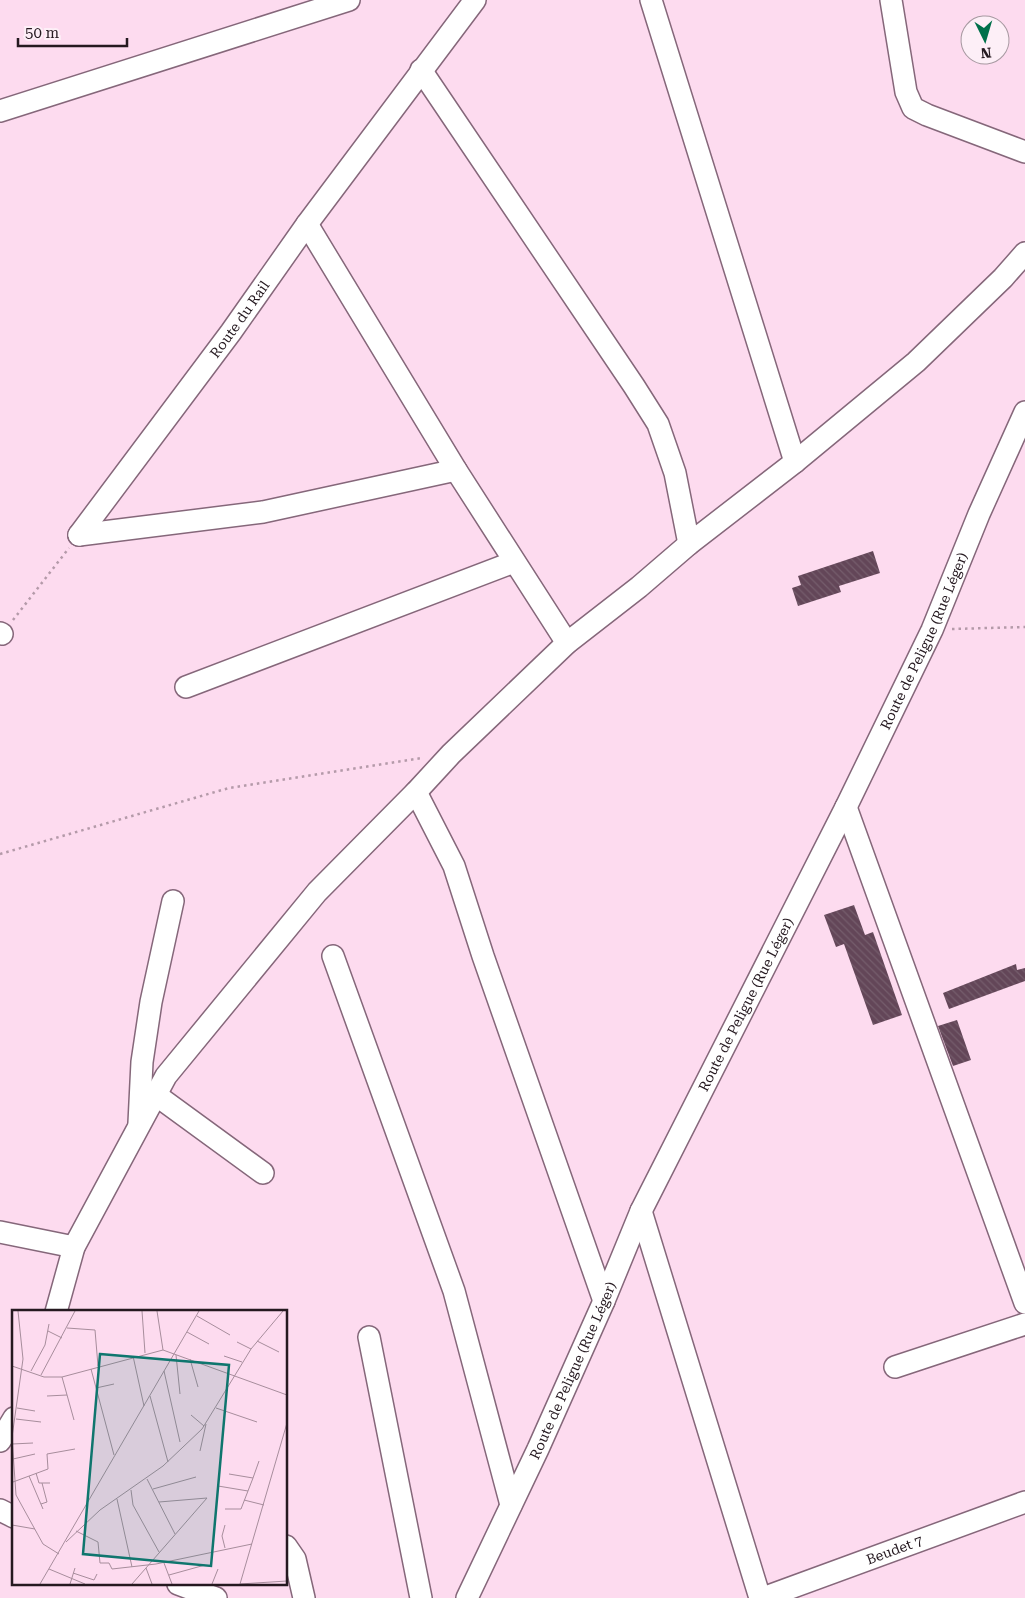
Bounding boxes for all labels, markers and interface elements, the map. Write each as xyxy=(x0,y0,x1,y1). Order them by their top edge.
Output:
scale bar xyxy=(18,15,126,47)
north arrow xyxy=(960,15,1010,65)
text: 50 m xyxy=(25,24,60,42)
text: N xyxy=(980,45,992,61)
street label: Route du Rail xyxy=(207,277,273,361)
street label: Route de Peligue (Rue Léger) xyxy=(877,550,971,732)
street label: Route de Peligue (Rue Léger) xyxy=(695,915,796,1094)
street label: Route de Peligue (Rue Léger) xyxy=(526,1279,619,1462)
inset map xyxy=(12,1310,288,1586)
street label: Beudet 7 xyxy=(864,1532,925,1568)

